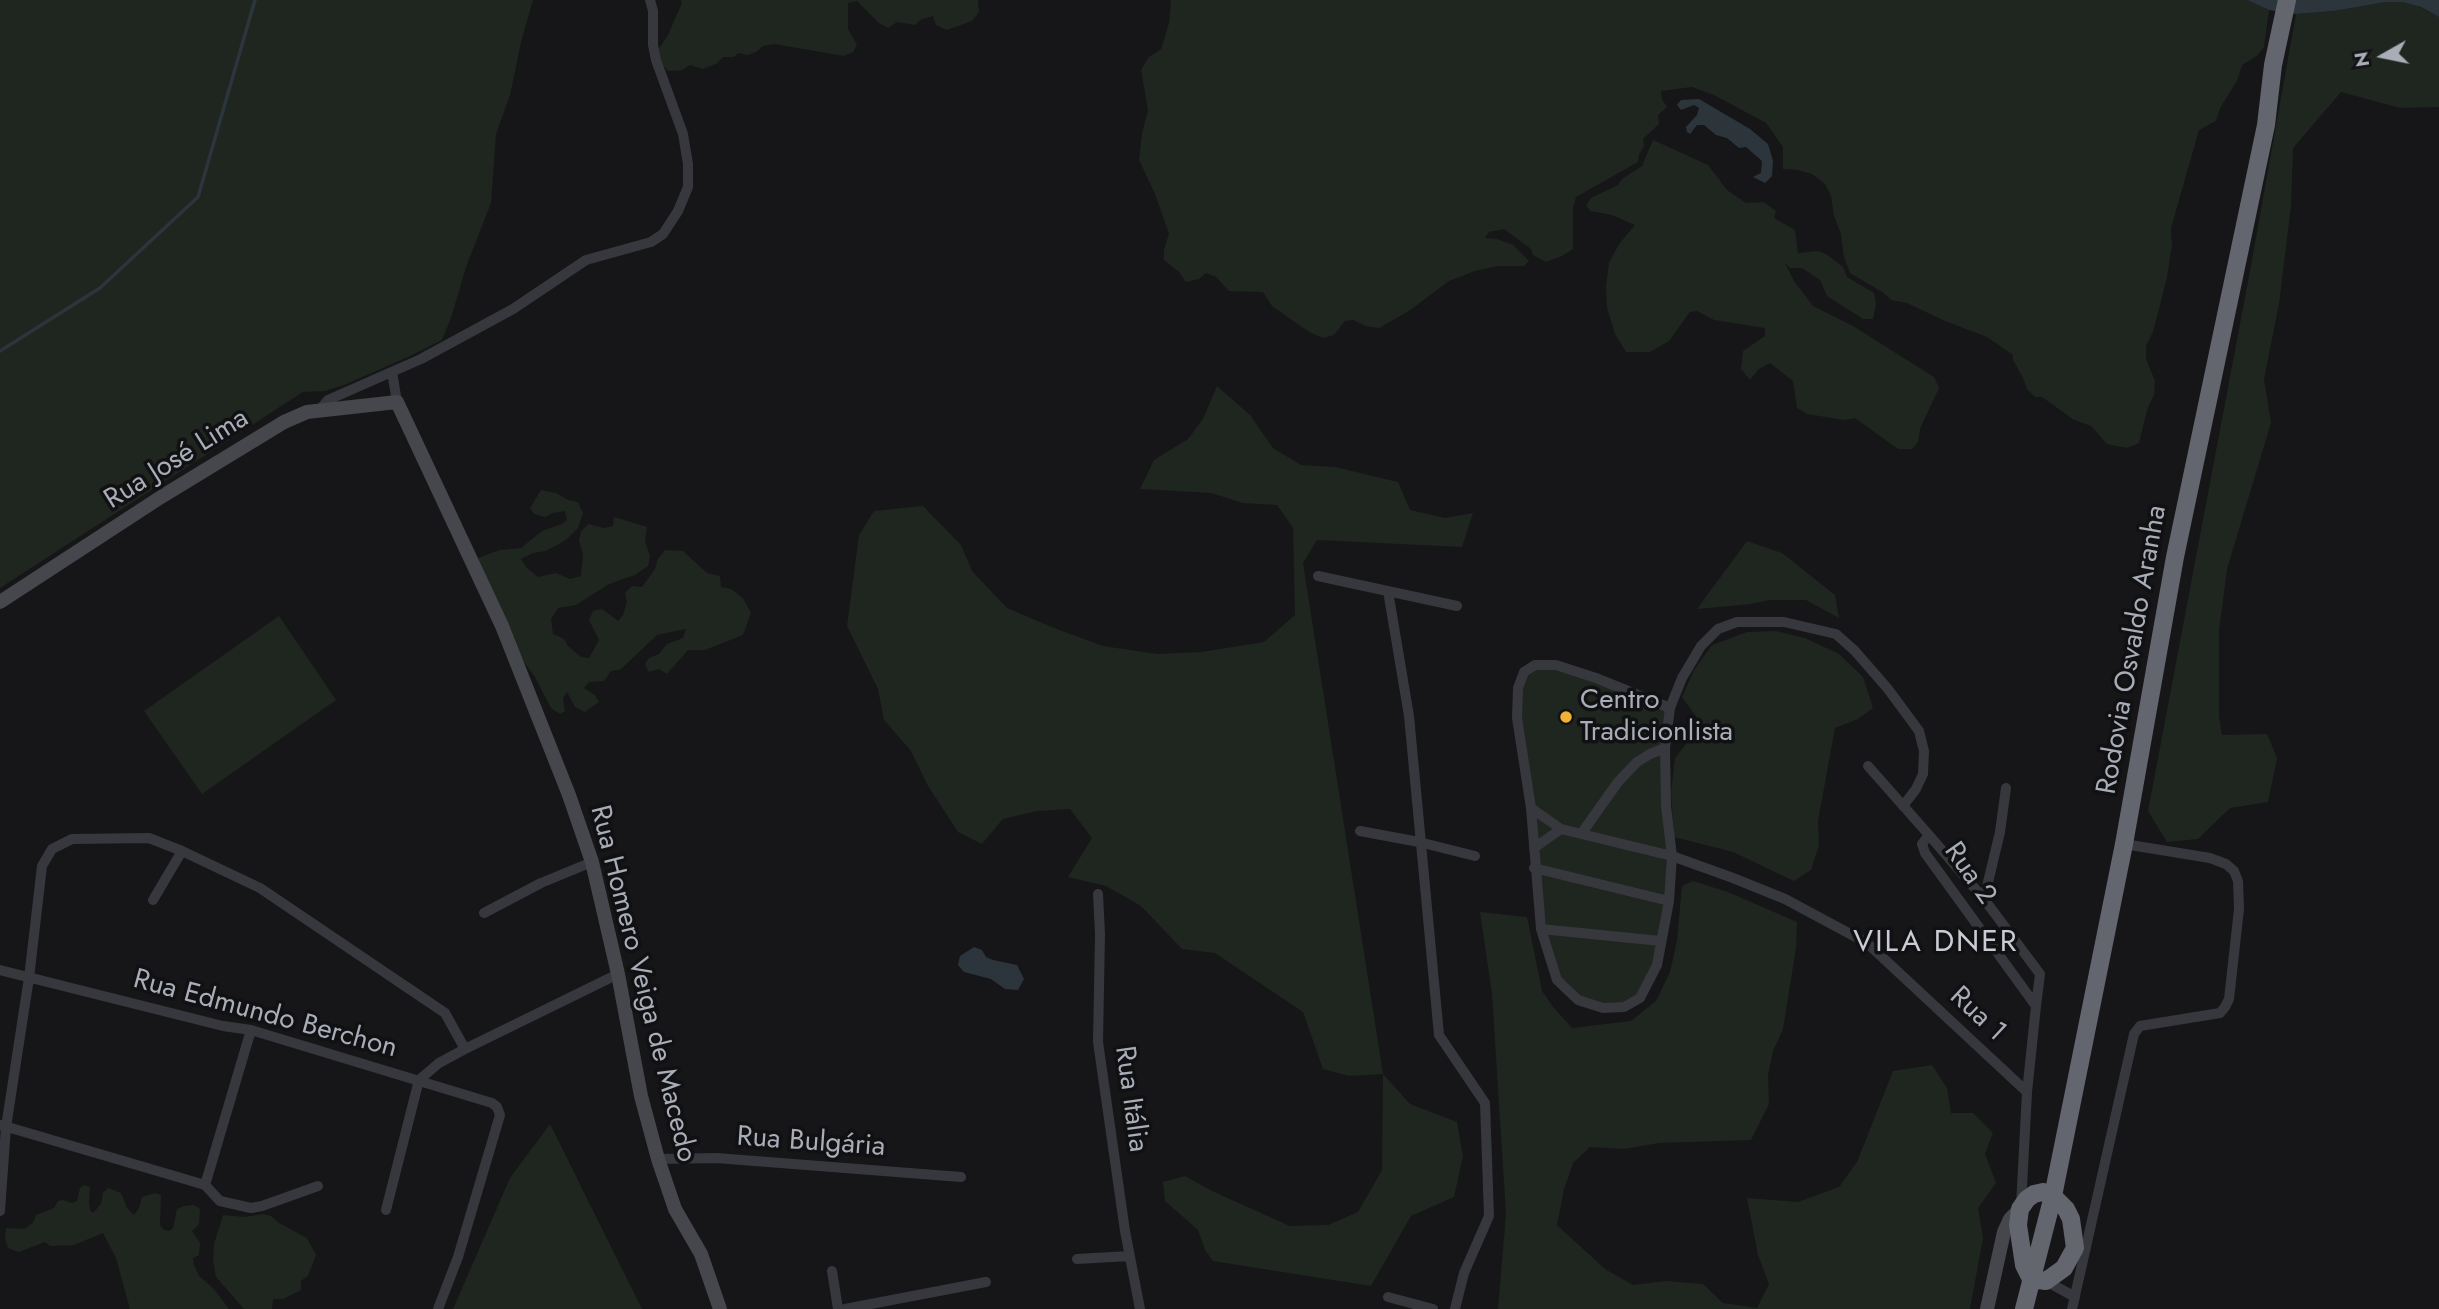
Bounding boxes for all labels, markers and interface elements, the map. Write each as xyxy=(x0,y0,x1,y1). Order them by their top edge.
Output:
north arrow xyxy=(2348,21,2418,91)
text: N xyxy=(2347,50,2376,69)
street label: Rua José Lima xyxy=(99,402,255,518)
street label: Rodovia Osvaldo Aranha xyxy=(2091,503,2175,797)
place label: Centro Tradicionlista xyxy=(1580,684,1733,750)
marker: Centro Tradicionlista xyxy=(1558,709,1574,725)
street label: Rua Homero Veiga de Macedo xyxy=(581,802,703,1166)
street label: Rua 2 xyxy=(1936,836,2002,912)
district label: VILA DNER xyxy=(1854,926,2018,962)
street label: Rua Edmundo Berchon xyxy=(129,964,401,1066)
street label: Rua 1 xyxy=(1942,981,2012,1049)
street label: Rua Itália xyxy=(1106,1044,1154,1154)
street label: Rua Bulgária xyxy=(736,1121,886,1165)

